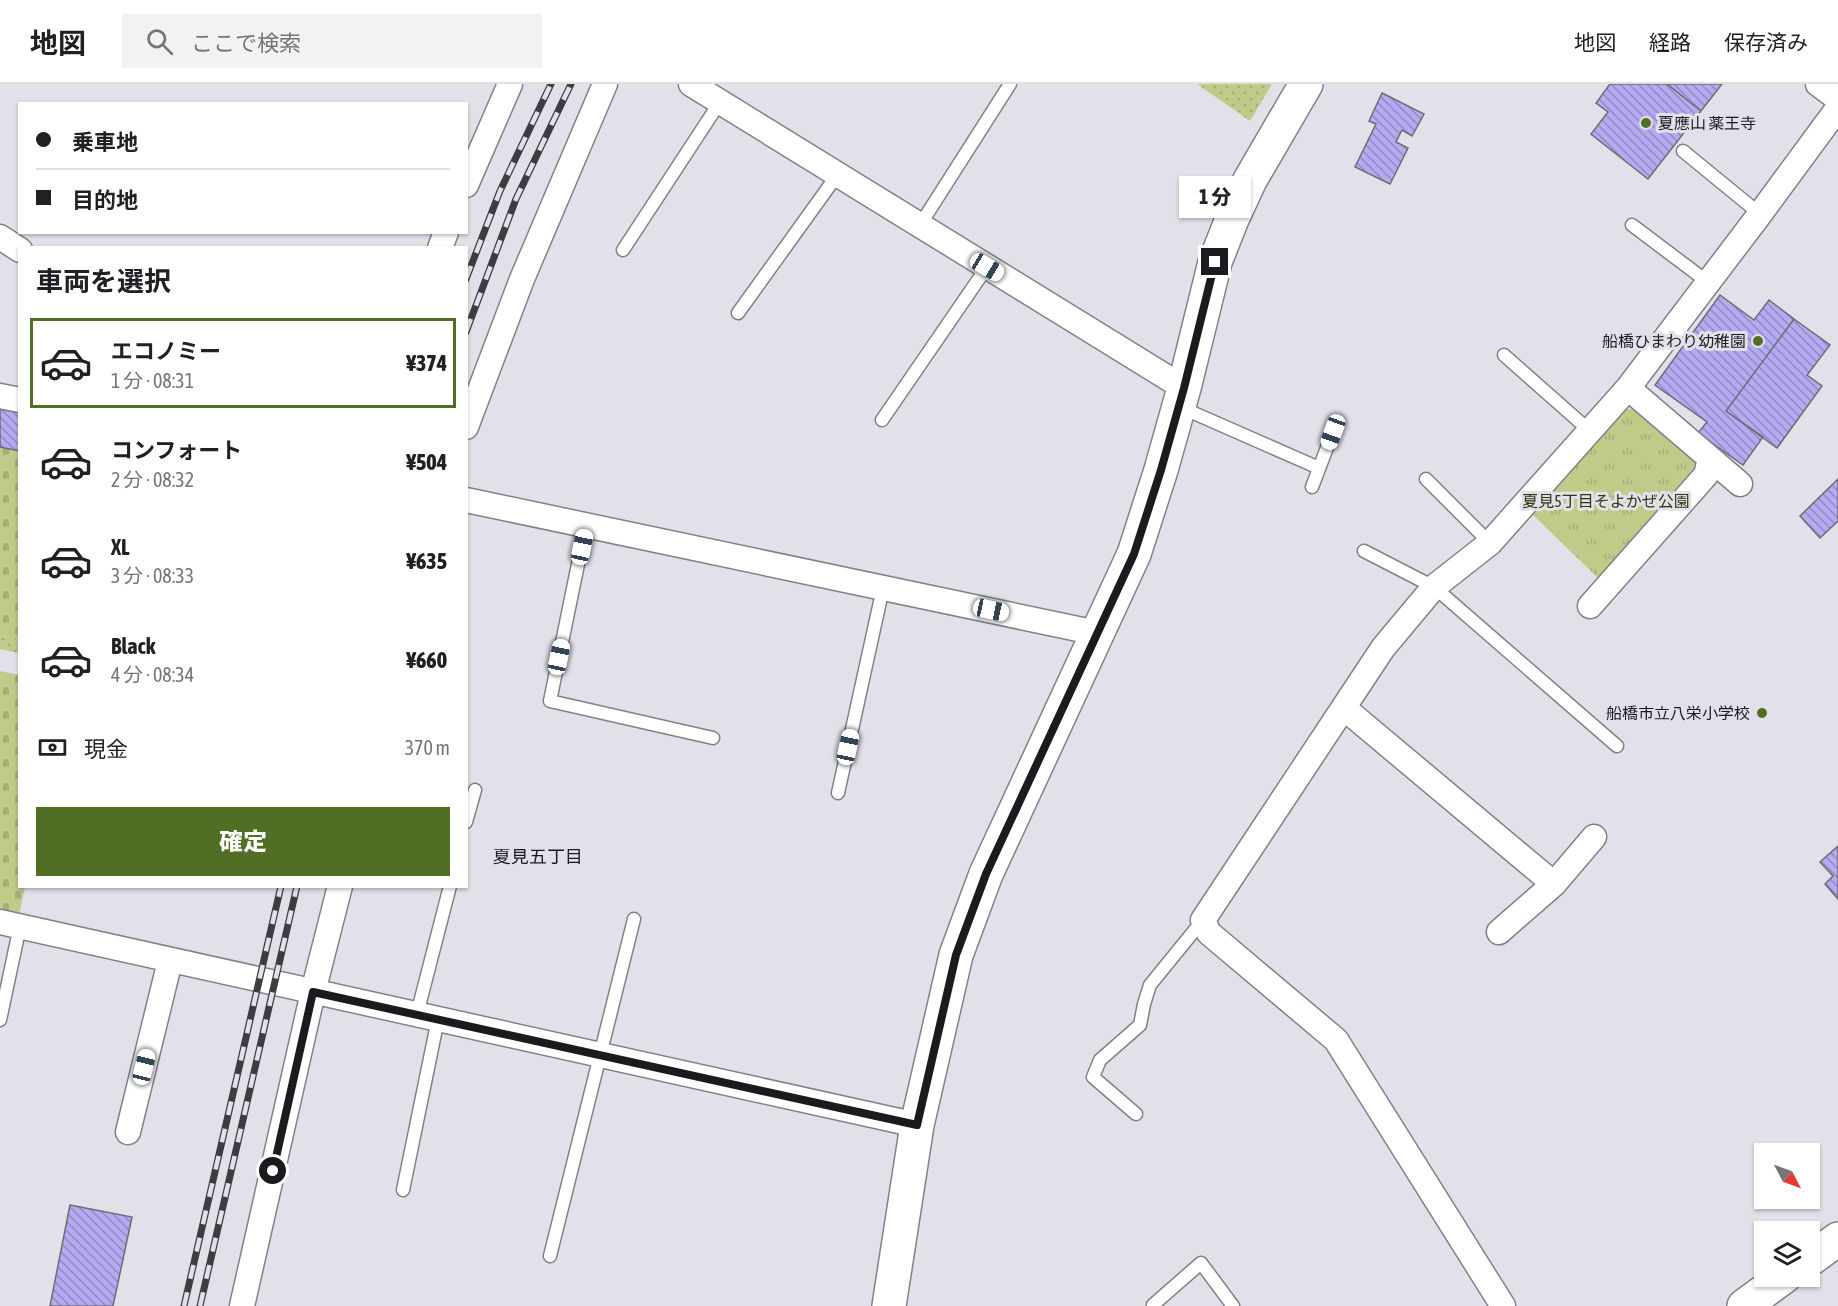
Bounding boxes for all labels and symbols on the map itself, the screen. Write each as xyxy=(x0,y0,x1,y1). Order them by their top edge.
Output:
place label: 夏應山 薬王寺 xyxy=(1658,114,1756,132)
marker: 夏應山 薬王寺 xyxy=(1639,116,1653,130)
callout: 1 分 xyxy=(1179,175,1251,217)
route end xyxy=(1201,248,1228,275)
car xyxy=(967,250,1007,284)
place label: 船橋ひまわり幼稚園 xyxy=(1602,332,1746,350)
marker: 船橋ひまわり幼稚園 xyxy=(1751,334,1765,348)
car xyxy=(1318,412,1348,452)
park label: 夏見5丁目そよかぜ公園 xyxy=(1522,492,1690,510)
car xyxy=(569,528,595,566)
car xyxy=(972,597,1010,623)
car xyxy=(546,638,572,676)
place label: 船橋市立八栄小学校 xyxy=(1606,704,1750,722)
marker: 船橋市立八栄小学校 xyxy=(1755,706,1769,720)
car xyxy=(835,728,861,766)
district label: 夏見五丁目 xyxy=(493,846,583,867)
car xyxy=(131,1047,157,1087)
north arrow xyxy=(1754,1143,1820,1209)
route start xyxy=(259,1157,286,1184)

